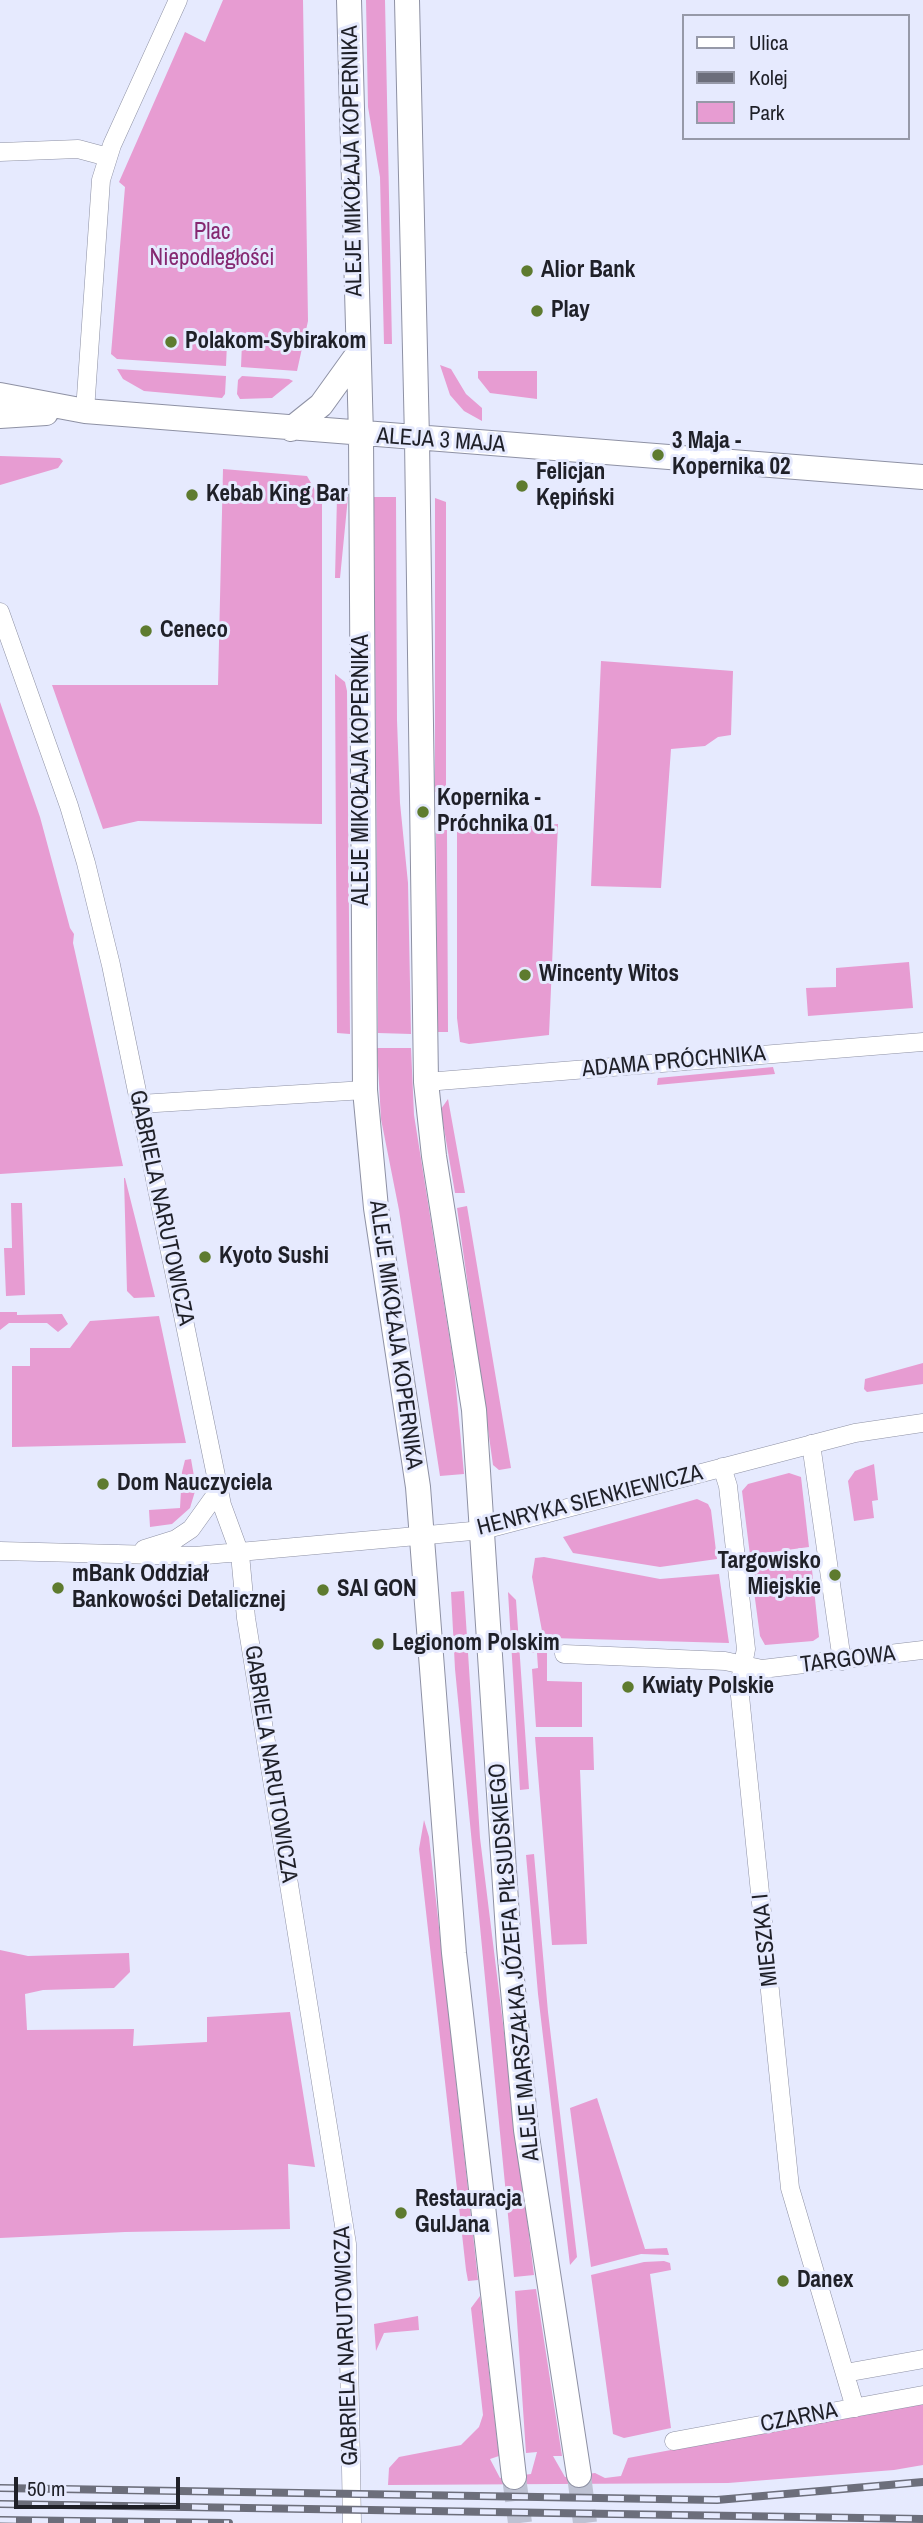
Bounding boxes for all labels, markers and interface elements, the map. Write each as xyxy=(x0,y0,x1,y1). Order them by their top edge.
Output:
legend xyxy=(682,14,909,140)
street label: ALEJE MIKOŁAJA KOPERNIKA xyxy=(337,25,369,297)
text: Ulica xyxy=(749,28,788,57)
text: Kolej xyxy=(749,63,787,92)
text: Park xyxy=(749,98,784,127)
park label: Plac Niepodległości xyxy=(150,219,274,273)
place label: Alior Bank xyxy=(541,257,635,285)
marker: Alior Bank xyxy=(519,263,535,279)
place label: Play xyxy=(551,297,590,325)
marker: Play xyxy=(529,303,545,319)
place label: Polakom-Sybirakom xyxy=(185,328,366,356)
marker: Polakom-Sybirakom xyxy=(163,334,179,350)
street label: ALEJA 3 MAJA xyxy=(376,423,506,459)
place label: 3 Maja - Kopernika 02 xyxy=(672,428,790,482)
marker: 3 Maja - Kopernika 02 xyxy=(650,447,666,463)
place label: Felicjan Kępiński xyxy=(536,459,615,513)
marker: Felicjan Kępiński xyxy=(514,478,530,494)
place label: Kebab King Bar xyxy=(206,481,347,509)
marker: Kebab King Bar xyxy=(184,487,200,503)
place label: Ceneco xyxy=(160,617,228,645)
marker: Ceneco xyxy=(138,623,154,639)
street label: ALEJE MIKOŁAJA KOPERNIKA xyxy=(348,634,376,906)
place label: Kopernika - Próchnika 01 xyxy=(437,785,554,839)
marker: Kopernika - Próchnika 01 xyxy=(415,804,431,820)
place label: Wincenty Witos xyxy=(539,961,679,989)
marker: Wincenty Witos xyxy=(517,967,533,983)
street label: ADAMA PRÓCHNIKA xyxy=(581,1040,767,1084)
street label: GABRIELA NARUTOWICZA xyxy=(123,1088,199,1328)
street label: ALEJE MIKOŁAJA KOPERNIKA xyxy=(362,1199,428,1471)
place label: Kyoto Sushi xyxy=(219,1243,329,1271)
marker: Kyoto Sushi xyxy=(197,1249,213,1265)
street label: HENRYKA SIENKIEWICZA xyxy=(474,1460,706,1542)
place label: Dom Nauczyciela xyxy=(117,1470,272,1498)
marker: Dom Nauczyciela xyxy=(95,1476,111,1492)
place label: Targowisko Miejskie xyxy=(718,1548,821,1602)
place label: mBank Oddział Bankowości Detalicznej xyxy=(72,1561,286,1615)
marker: Targowisko Miejskie xyxy=(827,1567,843,1583)
place label: SAI GON xyxy=(337,1576,417,1604)
marker: mBank Oddział Bankowości Detalicznej xyxy=(50,1580,66,1596)
marker: SAI GON xyxy=(315,1582,331,1598)
place label: Legionom Polskim xyxy=(392,1630,560,1658)
marker: Legionom Polskim xyxy=(370,1636,386,1652)
street label: TARGOWA xyxy=(799,1640,897,1680)
street label: GABRIELA NARUTOWICZA xyxy=(238,1643,302,1885)
place label: Kwiaty Polskie xyxy=(642,1673,774,1701)
marker: Kwiaty Polskie xyxy=(620,1679,636,1695)
street label: ALEJE MARSZAŁKA JÓZEFA PIŁSUDSKIEGO xyxy=(484,1762,546,2162)
street label: MIESZKA I xyxy=(747,1892,785,1988)
place label: Restauracja GulJana xyxy=(415,2186,522,2240)
marker: Restauracja GulJana xyxy=(393,2205,409,2221)
street label: GABRIELA NARUTOWICZA xyxy=(329,2226,365,2466)
place label: Danex xyxy=(797,2267,854,2295)
marker: Danex xyxy=(775,2273,791,2289)
street label: CZARNA xyxy=(758,2397,840,2439)
scale bar xyxy=(18,2464,184,2508)
text: 50 m xyxy=(27,2474,65,2503)

